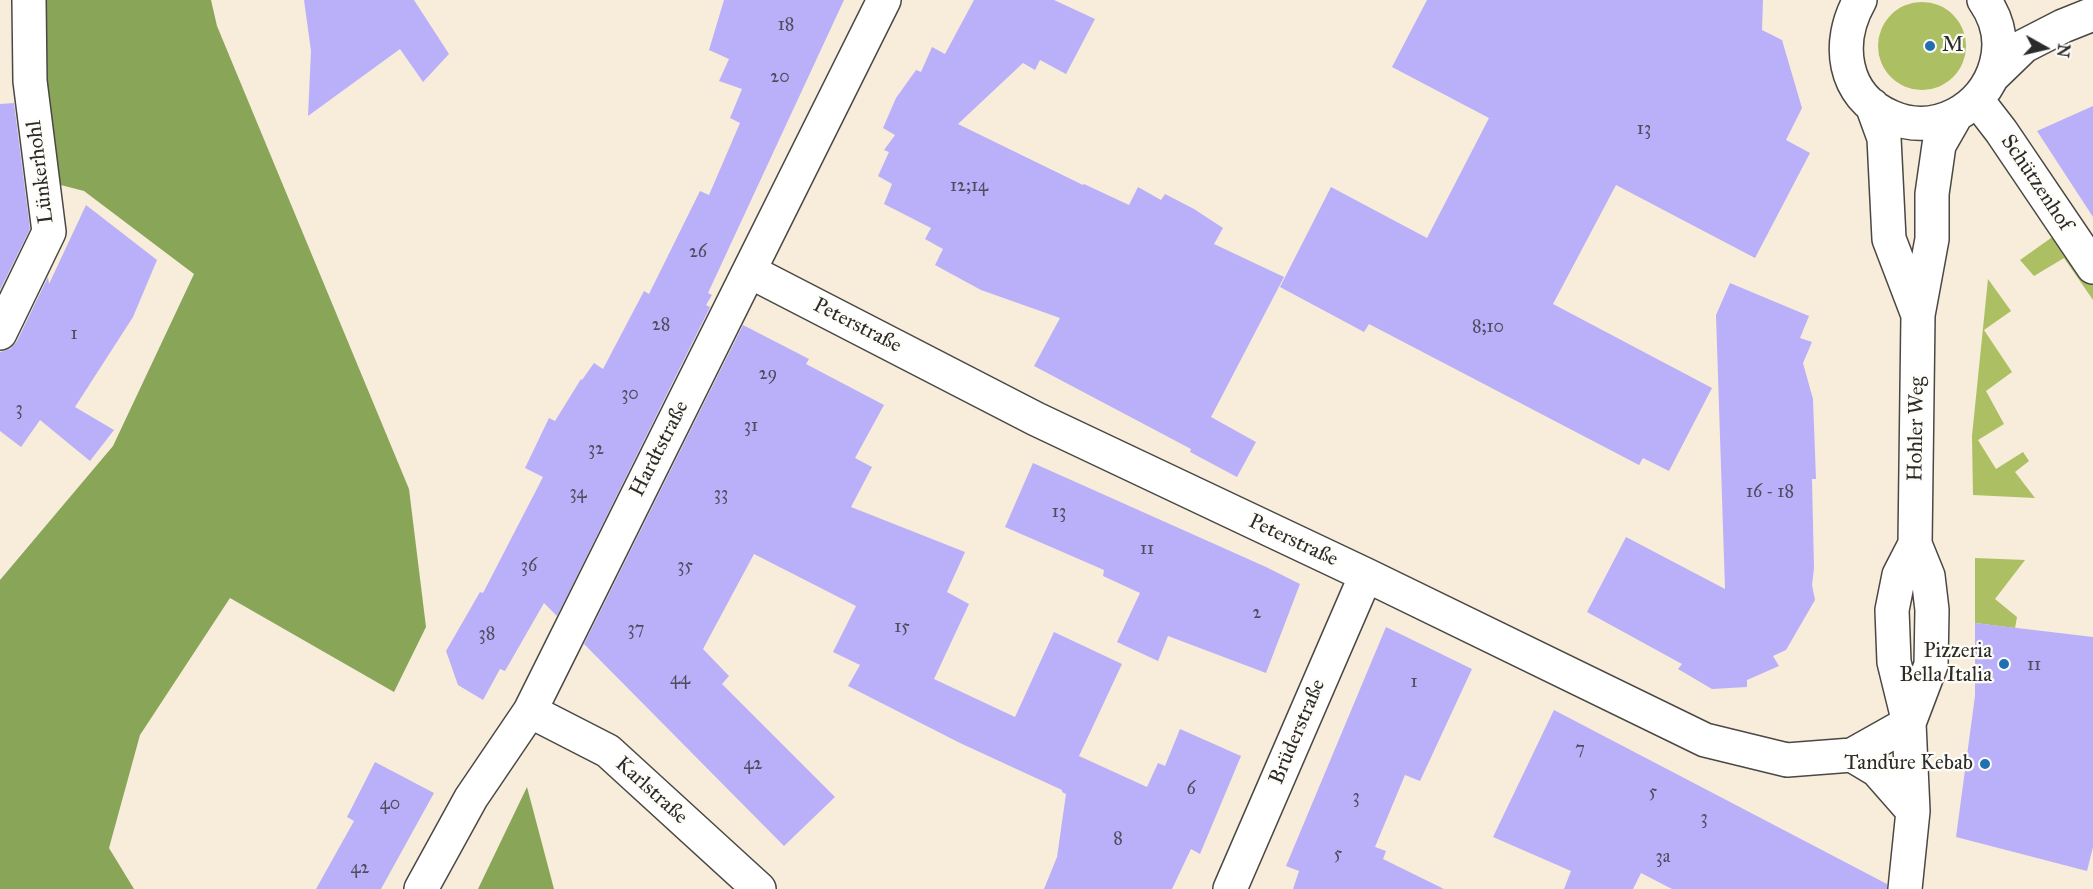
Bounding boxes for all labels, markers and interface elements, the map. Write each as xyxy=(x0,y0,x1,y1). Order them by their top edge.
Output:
house number: 18 xyxy=(778,15,794,37)
north arrow xyxy=(2015,18,2075,78)
place label: M xyxy=(1942,33,1964,59)
marker: M xyxy=(1923,39,1937,53)
text: N xyxy=(2053,43,2074,59)
house number: 20 xyxy=(770,67,790,89)
street label: Lünkerhohl xyxy=(22,119,60,225)
house number: 13 xyxy=(1637,119,1651,141)
street label: Schützenhof xyxy=(1995,130,2077,236)
house number: 12;14 xyxy=(950,176,988,198)
house number: 26 xyxy=(689,242,707,264)
street label: Peterstraße xyxy=(809,293,905,359)
house number: 28 xyxy=(652,315,670,337)
house number: 8;10 xyxy=(1472,317,1504,339)
house number: 1 xyxy=(70,324,78,346)
house number: 29 xyxy=(759,364,777,386)
street label: Hohler Weg xyxy=(1903,376,1931,482)
house number: 30 xyxy=(621,384,639,406)
street label: Hardtstraße xyxy=(625,397,695,501)
house number: 3 xyxy=(15,399,23,421)
house number: 31 xyxy=(744,416,758,438)
house number: 32 xyxy=(588,439,604,461)
house number: 16 - 18 xyxy=(1746,482,1794,504)
house number: 34 xyxy=(569,483,587,505)
house number: 33 xyxy=(714,484,728,506)
house number: 13 xyxy=(1052,502,1066,524)
street label: Peterstraße xyxy=(1244,509,1342,573)
house number: 11 xyxy=(1140,539,1154,561)
house number: 36 xyxy=(521,556,537,578)
house number: 35 xyxy=(677,556,693,578)
house number: 2 xyxy=(1253,603,1261,625)
house number: 15 xyxy=(894,617,910,639)
house number: 37 xyxy=(628,619,644,641)
house number: 38 xyxy=(479,624,495,646)
place label: Pizzeria Bella Italia xyxy=(1899,639,1992,689)
house number: 11 xyxy=(2027,655,2041,677)
marker: Pizzeria Bella Italia xyxy=(1997,657,2011,671)
house number: 44 xyxy=(670,669,690,691)
house number: 1 xyxy=(1410,672,1418,694)
street label: Brüderstraße xyxy=(1265,676,1331,788)
house number: 7 xyxy=(1575,739,1585,761)
place label: Tandure Kebab xyxy=(1844,751,1973,777)
street label: Karlstraße xyxy=(610,752,692,830)
house number: 42 xyxy=(744,754,762,776)
marker: Tandure Kebab xyxy=(1978,757,1992,771)
house number: 6 xyxy=(1186,779,1196,801)
house number: 5 xyxy=(1649,782,1657,804)
house number: 3 xyxy=(1352,787,1360,809)
house number: 40 xyxy=(380,794,400,816)
house number: 3 xyxy=(1700,808,1708,830)
house number: 8 xyxy=(1113,829,1123,851)
house number: 5 xyxy=(1334,844,1342,866)
house number: 3a xyxy=(1656,847,1670,869)
house number: 42 xyxy=(351,858,369,880)

